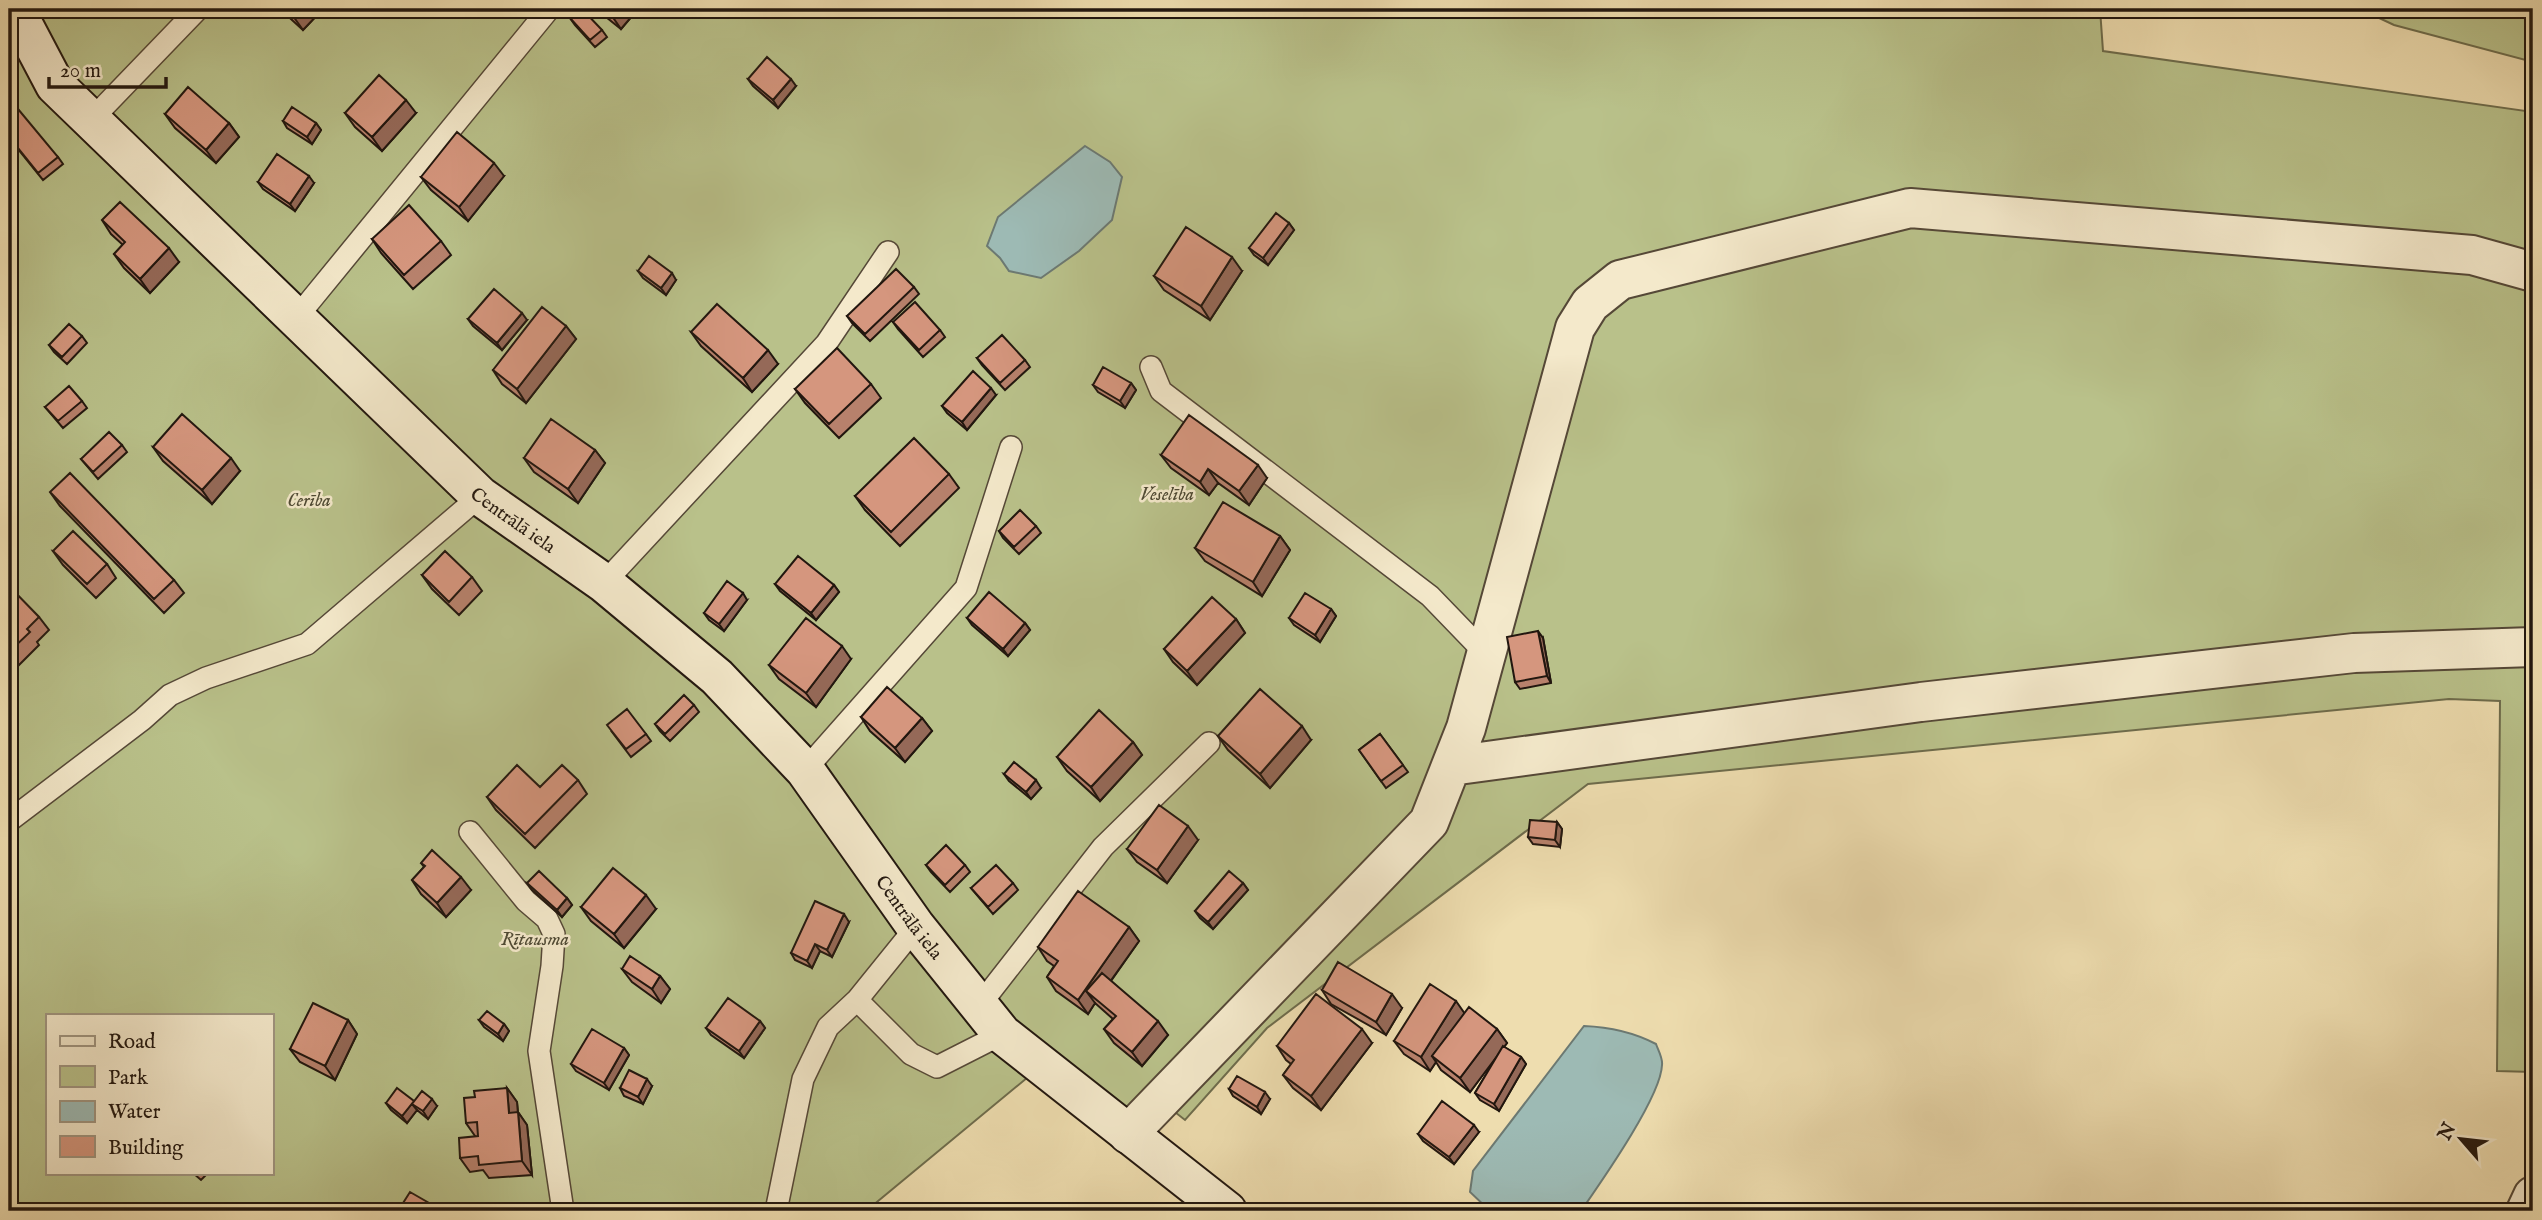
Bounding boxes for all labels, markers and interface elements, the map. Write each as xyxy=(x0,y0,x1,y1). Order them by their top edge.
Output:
scale bar xyxy=(49,46,166,90)
text: 20 m xyxy=(60,58,101,85)
street label: Centrālā iela xyxy=(464,483,560,560)
park label: Veselība xyxy=(1140,483,1194,507)
park label: Cerība xyxy=(287,489,331,513)
street label: Centrālā iela xyxy=(869,871,948,966)
park label: Rītausma xyxy=(501,928,569,952)
legend xyxy=(46,1014,273,1174)
text: Road xyxy=(108,1029,156,1056)
text: Park xyxy=(108,1065,149,1092)
text: Water xyxy=(108,1099,161,1126)
north arrow xyxy=(2426,1104,2496,1174)
text: N xyxy=(2433,1119,2462,1146)
text: Building xyxy=(108,1135,184,1162)

